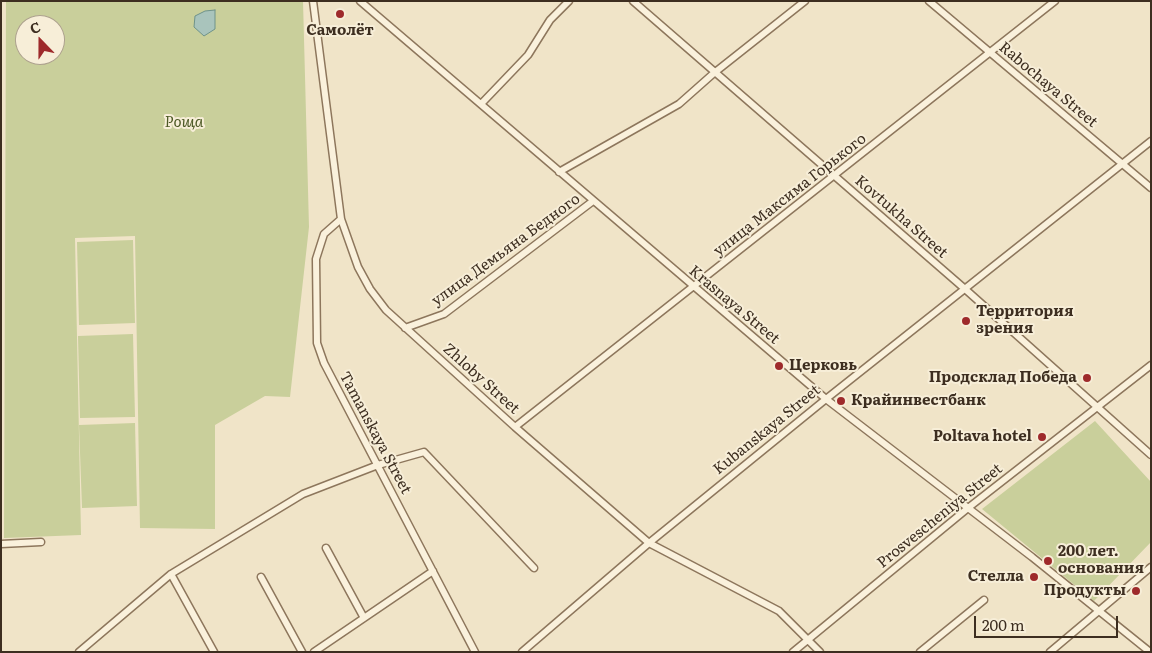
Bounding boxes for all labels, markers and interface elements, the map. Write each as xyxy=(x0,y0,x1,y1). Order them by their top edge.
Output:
marker: Самолёт xyxy=(334,8,346,20)
north arrow xyxy=(15,15,65,65)
text: С xyxy=(26,16,43,38)
place label: Самолёт xyxy=(306,22,374,40)
street label: Rabochaya Street xyxy=(995,39,1101,131)
park label: Роща xyxy=(165,114,203,132)
street label: улица Максима Горького xyxy=(710,130,870,260)
street label: Kovtukha Street xyxy=(851,172,951,262)
street label: улица Демьяна Бедного xyxy=(428,190,584,310)
street label: Krasnaya Street xyxy=(685,262,783,348)
place label: Территория зрения xyxy=(976,303,1073,338)
marker: Территория зрения xyxy=(960,315,972,327)
street label: Zhloby Street xyxy=(439,340,523,418)
place label: Церковь xyxy=(789,357,857,375)
marker: Церковь xyxy=(773,360,785,372)
street label: Tamanskaya Street xyxy=(335,369,415,497)
place label: Продсклад Победа xyxy=(929,369,1077,387)
marker: Продсклад Победа xyxy=(1081,372,1093,384)
street label: Kubanskaya Street xyxy=(710,381,824,479)
place label: Крайинвестбанк xyxy=(851,392,986,410)
marker: Крайинвестбанк xyxy=(835,395,847,407)
place label: Poltava hotel xyxy=(933,428,1032,446)
marker: Poltava hotel xyxy=(1036,431,1048,443)
street label: Prosvescheniya Street xyxy=(874,460,1006,572)
place label: 200 лет. основания xyxy=(1058,543,1144,578)
marker: 200 лет. основания xyxy=(1042,555,1054,567)
place label: Стелла xyxy=(968,568,1024,586)
marker: Стелла xyxy=(1028,571,1040,583)
place label: Продукты xyxy=(1044,582,1126,600)
marker: Продукты xyxy=(1130,585,1142,597)
scale bar xyxy=(977,606,1121,638)
text: 200 m xyxy=(982,613,1025,636)

